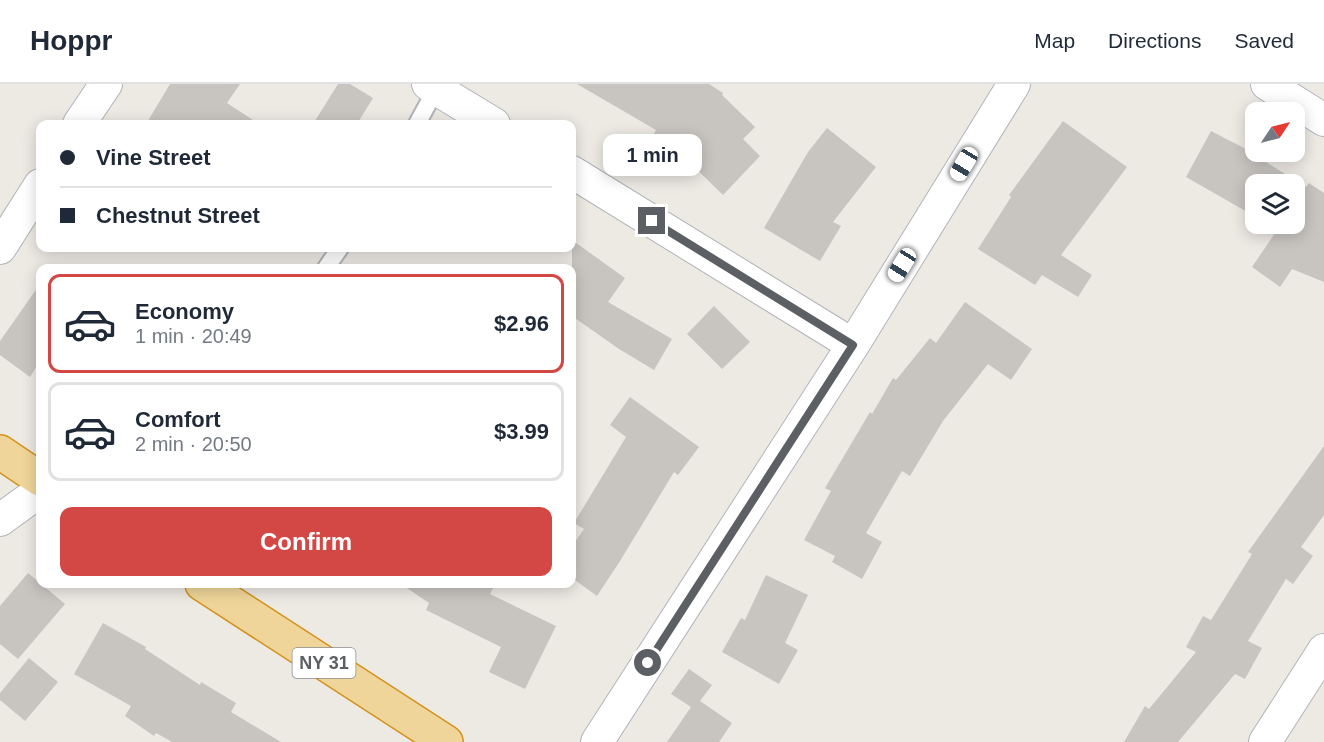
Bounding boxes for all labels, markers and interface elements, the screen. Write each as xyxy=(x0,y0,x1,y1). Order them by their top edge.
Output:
text: Hoppr xyxy=(30,25,112,56)
text: Map xyxy=(1034,29,1075,52)
text: Directions xyxy=(1108,29,1201,52)
text: Saved xyxy=(1234,29,1294,52)
north arrow xyxy=(1245,102,1305,162)
map controls xyxy=(1245,102,1305,234)
callout: 1 min xyxy=(602,134,702,176)
text: 1 min xyxy=(626,144,679,166)
car xyxy=(947,144,981,184)
text: Vine Street xyxy=(96,145,211,170)
button: layers xyxy=(1245,174,1305,234)
text: Chestnut Street xyxy=(96,203,260,228)
route end xyxy=(638,207,665,234)
car xyxy=(885,245,919,285)
icon: car xyxy=(63,297,117,351)
text: Economy xyxy=(135,299,234,324)
text: $2.96 xyxy=(494,311,549,336)
text: 1 min · 20:49 xyxy=(135,325,252,347)
icon: car xyxy=(63,405,117,459)
text: Comfort xyxy=(135,407,221,432)
text: $3.99 xyxy=(494,419,549,444)
text: 2 min · 20:50 xyxy=(135,433,252,455)
button: Confirm xyxy=(60,507,552,576)
road number: NY 31 xyxy=(292,648,356,678)
route start xyxy=(634,649,661,676)

